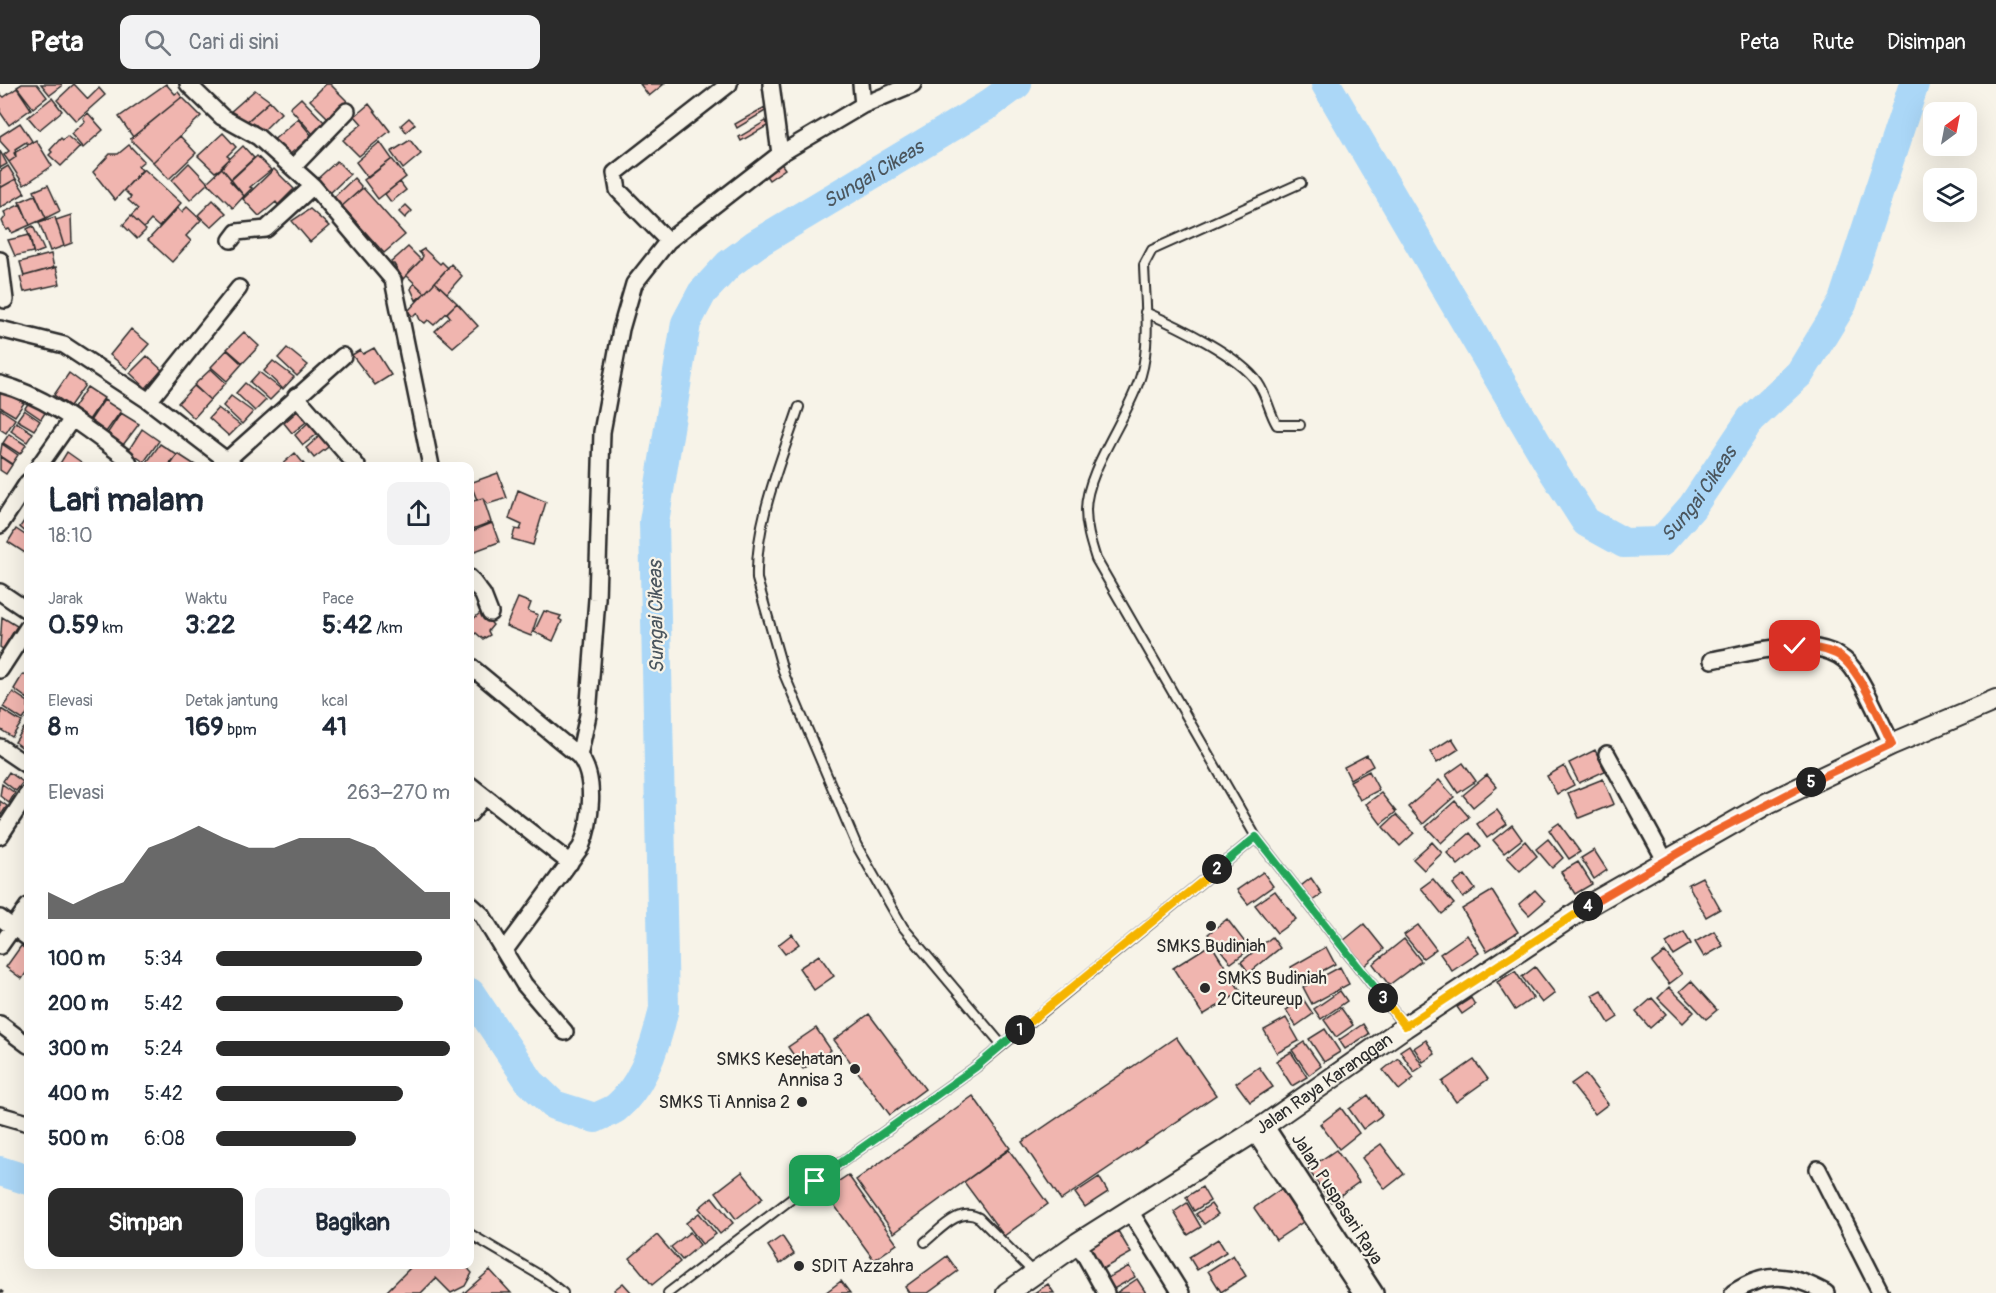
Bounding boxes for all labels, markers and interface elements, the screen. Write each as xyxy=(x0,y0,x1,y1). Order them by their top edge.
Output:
search box xyxy=(120,15,540,69)
text: Peta xyxy=(30,25,84,60)
icon: search xyxy=(141,26,174,59)
text: Cari di sini xyxy=(189,28,278,56)
text: Peta xyxy=(1739,29,1779,56)
text: Rute xyxy=(1812,29,1854,56)
text: Disimpan xyxy=(1887,29,1966,56)
north arrow xyxy=(1923,102,1977,156)
map controls xyxy=(1923,102,1977,222)
water label: Sungai Cikeas xyxy=(818,133,930,214)
button: layers xyxy=(1923,168,1977,222)
water label: Sungai Cikeas xyxy=(1655,440,1743,547)
text: Lari malam xyxy=(48,480,204,521)
button: share xyxy=(387,482,450,545)
text: 18:10 xyxy=(48,523,93,548)
water label: Sungai Cikeas xyxy=(642,558,669,674)
text: Jarak xyxy=(48,589,83,609)
text: Waktu xyxy=(185,589,227,609)
text: Pace xyxy=(322,589,354,609)
text: 0.59 xyxy=(48,609,99,641)
text: 3:22 xyxy=(185,609,236,641)
text: 5:42 xyxy=(322,609,373,641)
text: km xyxy=(99,618,123,638)
text: /km xyxy=(373,618,403,638)
pin xyxy=(1769,620,1820,671)
icon: check xyxy=(1778,629,1811,662)
text: Elevasi xyxy=(48,691,93,711)
text: Detak jantung xyxy=(185,691,278,711)
text: kcal xyxy=(322,691,348,711)
text: 8 xyxy=(48,711,61,743)
text: 169 xyxy=(185,711,224,743)
text: 41 xyxy=(322,711,347,743)
text: m xyxy=(61,720,79,740)
text: bpm xyxy=(224,720,257,740)
pin: 5 xyxy=(1796,767,1826,797)
text: 5 xyxy=(1807,772,1815,792)
text: Elevasi xyxy=(48,780,104,805)
text: 263–270 m xyxy=(347,780,450,805)
pin: 2 xyxy=(1202,854,1232,884)
text: 2 xyxy=(1213,859,1221,879)
pin: 4 xyxy=(1573,891,1603,921)
text: 4 xyxy=(1583,896,1593,916)
marker: SMKS Budiniah xyxy=(1204,919,1218,933)
place label: SMKS Budiniah xyxy=(1156,935,1266,958)
text: 100 m xyxy=(48,946,105,971)
text: 5:34 xyxy=(144,946,183,971)
place label: SMKS Budiniah 2 Citeureup xyxy=(1217,967,1327,1011)
marker: SMKS Budiniah 2 Citeureup xyxy=(1198,981,1212,995)
pin: 3 xyxy=(1368,983,1398,1013)
text: 3 xyxy=(1379,988,1387,1008)
text: 200 m xyxy=(48,991,109,1016)
text: 5:42 xyxy=(144,991,183,1016)
pin: 1 xyxy=(1005,1015,1035,1045)
text: 1 xyxy=(1017,1020,1023,1040)
street label: Jalan Raya Karanggan xyxy=(1251,1028,1397,1139)
text: 300 m xyxy=(48,1036,109,1061)
text: 5:24 xyxy=(144,1036,183,1061)
place label: SMKS Kesehatan Annisa 3 xyxy=(716,1048,843,1092)
marker: SMKS Kesehatan Annisa 3 xyxy=(848,1062,862,1076)
text: 400 m xyxy=(48,1081,109,1106)
text: 5:42 xyxy=(144,1081,183,1106)
place label: SMKS Ti Annisa 2 xyxy=(659,1091,790,1114)
marker: SMKS Ti Annisa 2 xyxy=(795,1095,809,1109)
text: 500 m xyxy=(48,1126,108,1151)
text: 6:08 xyxy=(144,1126,185,1151)
street label: Jalan Puspasari Raya xyxy=(1286,1129,1388,1269)
pin xyxy=(789,1155,840,1206)
icon: arrive xyxy=(798,1164,831,1197)
button: Simpan xyxy=(48,1188,243,1257)
button: Bagikan xyxy=(255,1188,450,1257)
place label: SDIT Azzahra xyxy=(811,1255,914,1278)
marker: SDIT Azzahra xyxy=(792,1259,806,1273)

